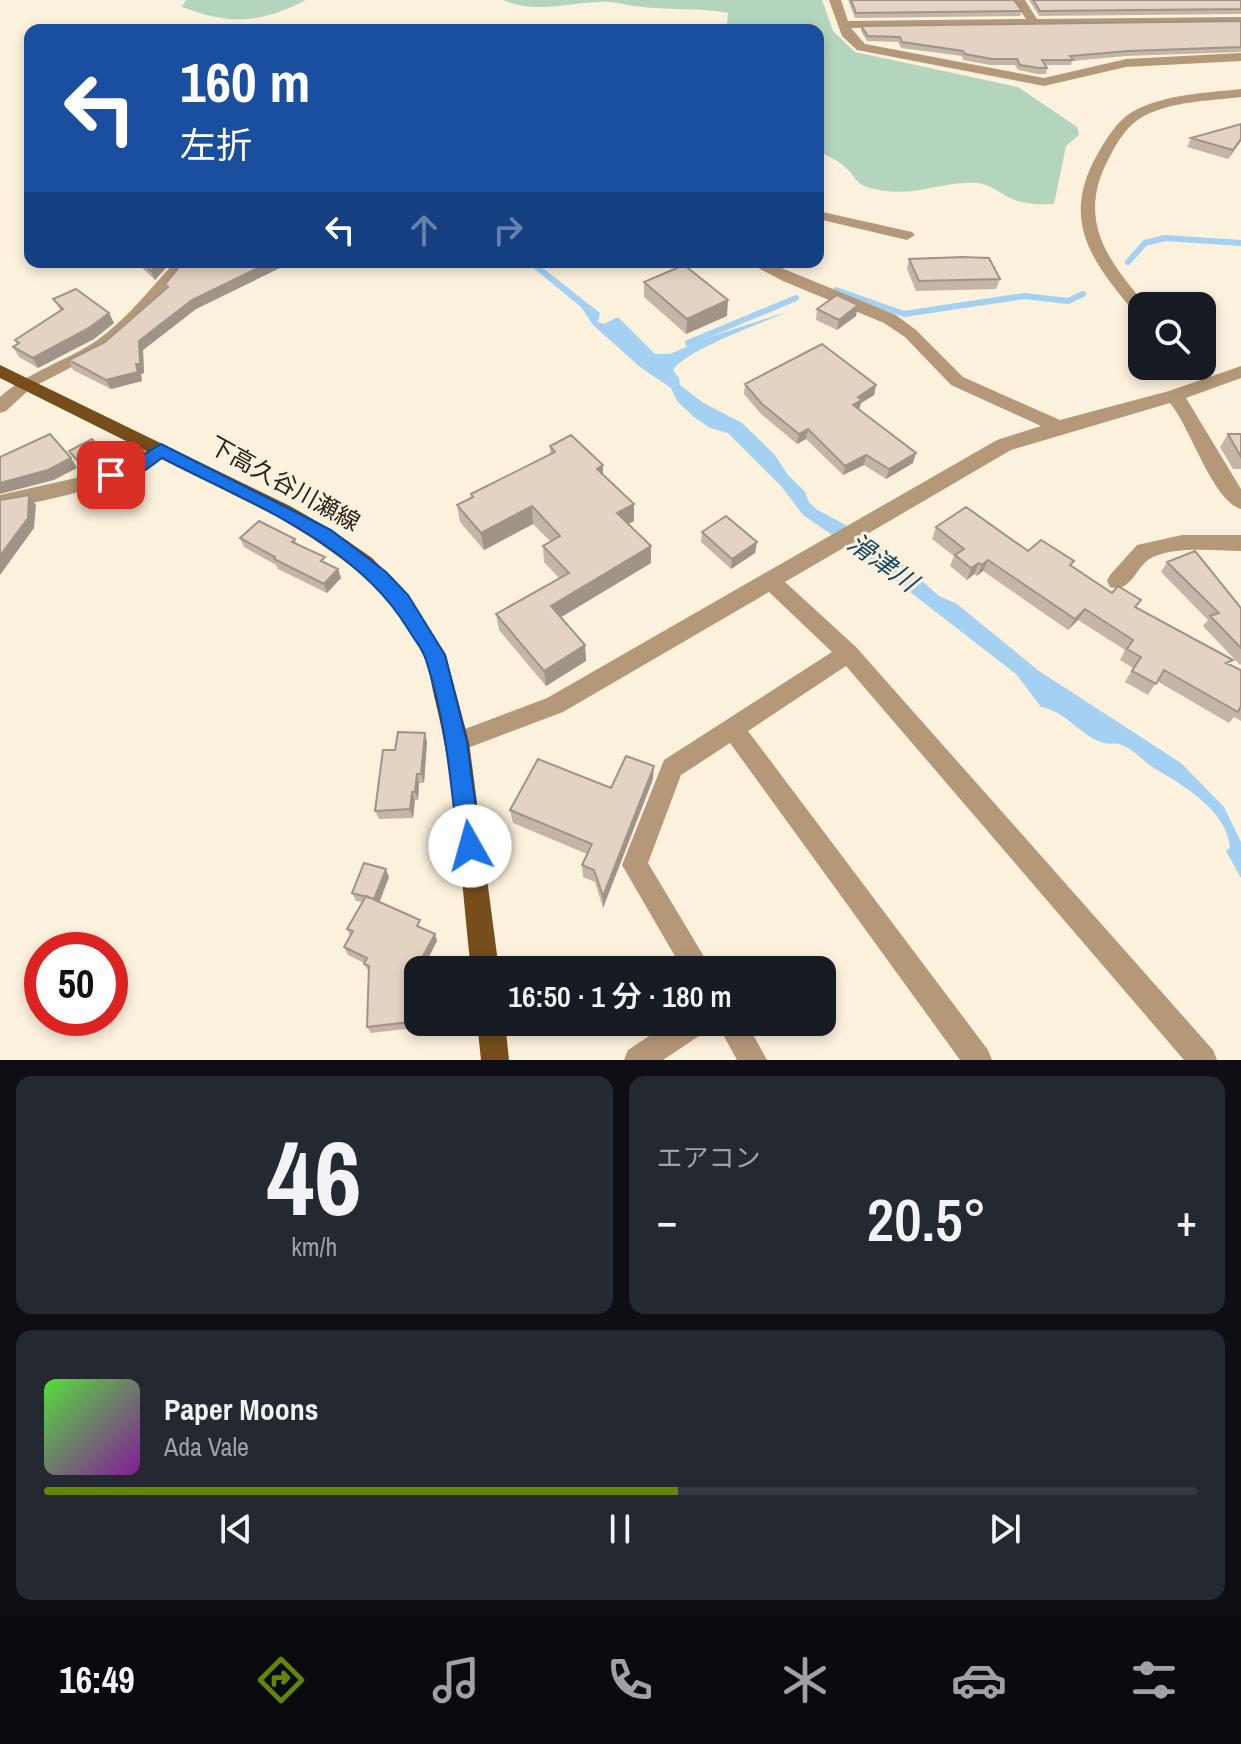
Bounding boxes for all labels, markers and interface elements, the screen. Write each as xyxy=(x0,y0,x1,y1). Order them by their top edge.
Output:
text: 160 m xyxy=(180,44,310,119)
icon: left xyxy=(48,56,152,160)
text: 左折 xyxy=(180,121,252,169)
icon: left xyxy=(318,208,362,252)
icon: ahead xyxy=(402,208,446,252)
icon: right xyxy=(486,208,530,252)
map controls xyxy=(1128,292,1216,380)
button: search xyxy=(1128,292,1216,380)
street label: 下高久谷川瀬線 xyxy=(204,428,366,538)
pin xyxy=(77,441,145,509)
icon: arrive xyxy=(89,453,133,497)
water label: 滑津川 xyxy=(841,525,927,601)
position arrow xyxy=(428,804,512,888)
speed limit sign: 50 xyxy=(24,932,128,1036)
text: 16:50 · 1 分 · 180 m xyxy=(508,976,732,1016)
text: 46 xyxy=(267,1107,362,1247)
text: エアコン xyxy=(657,1140,761,1175)
text: 20.5° xyxy=(867,1179,987,1260)
text: − xyxy=(657,1190,678,1250)
text: + xyxy=(1176,1190,1197,1250)
text: km/h xyxy=(291,1229,337,1264)
text: Paper Moons xyxy=(164,1389,318,1429)
text: Ada Vale xyxy=(164,1429,249,1464)
icon: previous xyxy=(214,1507,258,1551)
icon: pause xyxy=(598,1507,642,1551)
icon: next xyxy=(983,1507,1027,1551)
icon: directions xyxy=(253,1652,309,1708)
icon: music xyxy=(428,1652,484,1708)
icon: phone xyxy=(602,1652,658,1708)
icon: climate xyxy=(777,1652,833,1708)
icon: car xyxy=(951,1652,1007,1708)
icon: filters xyxy=(1126,1652,1182,1708)
text: 16:49 xyxy=(59,1656,135,1704)

